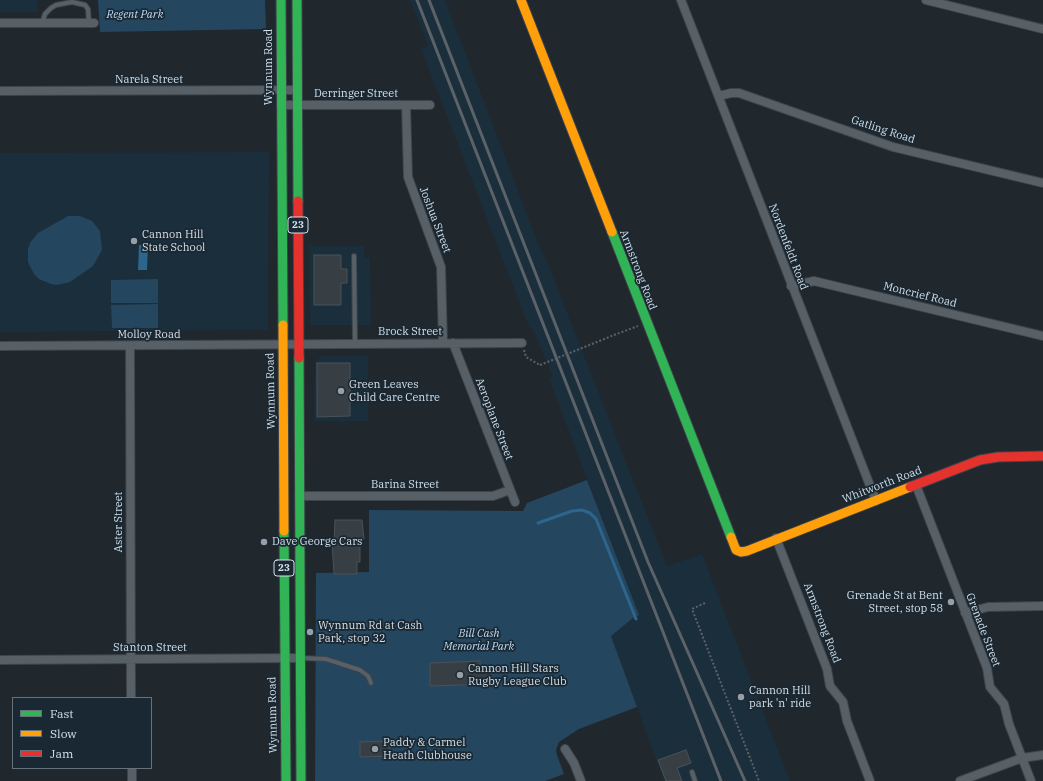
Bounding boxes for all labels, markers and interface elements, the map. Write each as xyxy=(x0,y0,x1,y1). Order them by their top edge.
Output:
park label: Regent Park xyxy=(107,8,163,22)
street label: Wynnum Road xyxy=(262,29,276,105)
street label: Narela Street xyxy=(115,73,183,87)
street label: Derringer Street xyxy=(314,87,398,101)
street label: Gatling Road xyxy=(849,113,917,147)
street label: Joshua Street xyxy=(416,185,454,255)
street label: Nordenfeldt Road xyxy=(765,202,811,292)
road number: 23 xyxy=(288,217,308,233)
place label: Cannon Hill State School xyxy=(142,228,205,254)
street label: Armstrong Road xyxy=(617,228,659,312)
marker: Cannon Hill State School xyxy=(129,236,139,246)
street label: Moncrief Road xyxy=(882,279,958,311)
street label: Brock Street xyxy=(378,325,442,339)
street label: Molloy Road xyxy=(117,328,181,342)
street label: Wynnum Road xyxy=(264,353,278,429)
street label: Aeroplane Street xyxy=(472,376,516,462)
place label: Green Leaves Child Care Centre xyxy=(349,378,440,404)
marker: Green Leaves Child Care Centre xyxy=(336,386,346,396)
street label: Whitworth Road xyxy=(840,464,924,506)
street label: Barina Street xyxy=(371,478,439,492)
street label: Aster Street xyxy=(112,492,126,552)
place label: Dave George Cars xyxy=(272,535,362,549)
marker: Dave George Cars xyxy=(259,537,269,547)
road number: 23 xyxy=(274,560,294,576)
street label: Armstrong Road xyxy=(801,581,843,665)
place label: Grenade St at Bent Street, stop 58 xyxy=(847,589,943,615)
street label: Grenade Street xyxy=(963,591,1003,669)
marker: Grenade St at Bent Street, stop 58 xyxy=(946,597,956,607)
place label: Wynnum Rd at Cash Park, stop 32 xyxy=(318,619,422,645)
marker: Wynnum Rd at Cash Park, stop 32 xyxy=(305,627,315,637)
park label: Bill Cash Memorial Park xyxy=(444,627,514,653)
street label: Stanton Street xyxy=(113,641,187,655)
place label: Cannon Hill Stars Rugby League Club xyxy=(468,662,567,688)
marker: Cannon Hill Stars Rugby League Club xyxy=(455,670,465,680)
street label: Wynnum Road xyxy=(266,677,280,753)
place label: Cannon Hill park 'n' ride xyxy=(749,684,811,710)
marker: Cannon Hill park 'n' ride xyxy=(736,692,746,702)
legend xyxy=(12,697,152,769)
text: Fast xyxy=(50,706,74,721)
text: Slow xyxy=(50,726,77,741)
place label: Paddy & Carmel Heath Clubhouse xyxy=(383,736,472,762)
marker: Paddy & Carmel Heath Clubhouse xyxy=(370,744,380,754)
text: Jam xyxy=(50,746,73,761)

